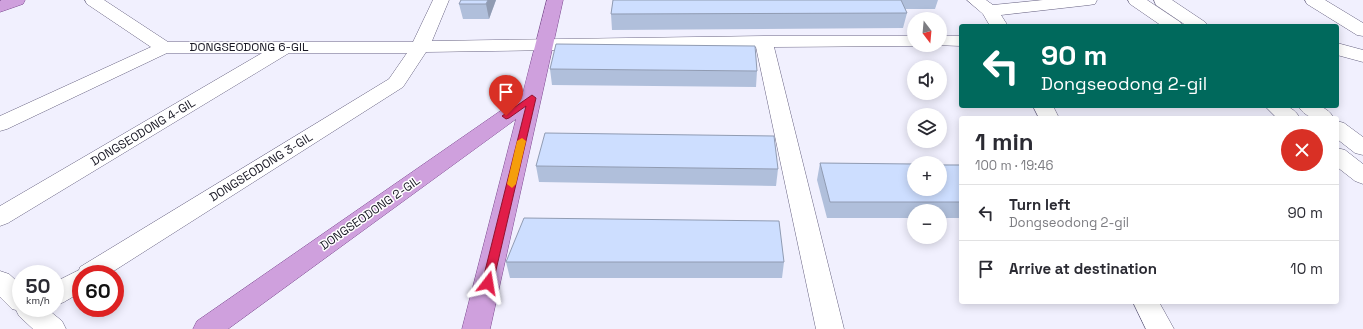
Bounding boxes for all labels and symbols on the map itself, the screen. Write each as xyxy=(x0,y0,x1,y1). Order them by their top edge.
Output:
north arrow xyxy=(907,12,947,52)
street label: DONGSEODONG 6-GIL xyxy=(190,39,309,55)
pin xyxy=(489,75,523,116)
street label: DONGSEODONG 4-GIL xyxy=(88,94,199,170)
street label: DONGSEODONG 3-GIL xyxy=(206,129,316,205)
street label: DONGSEODONG 2-GIL xyxy=(317,172,424,254)
position arrow xyxy=(467,262,509,304)
speed limit sign: 60 xyxy=(72,265,124,317)

